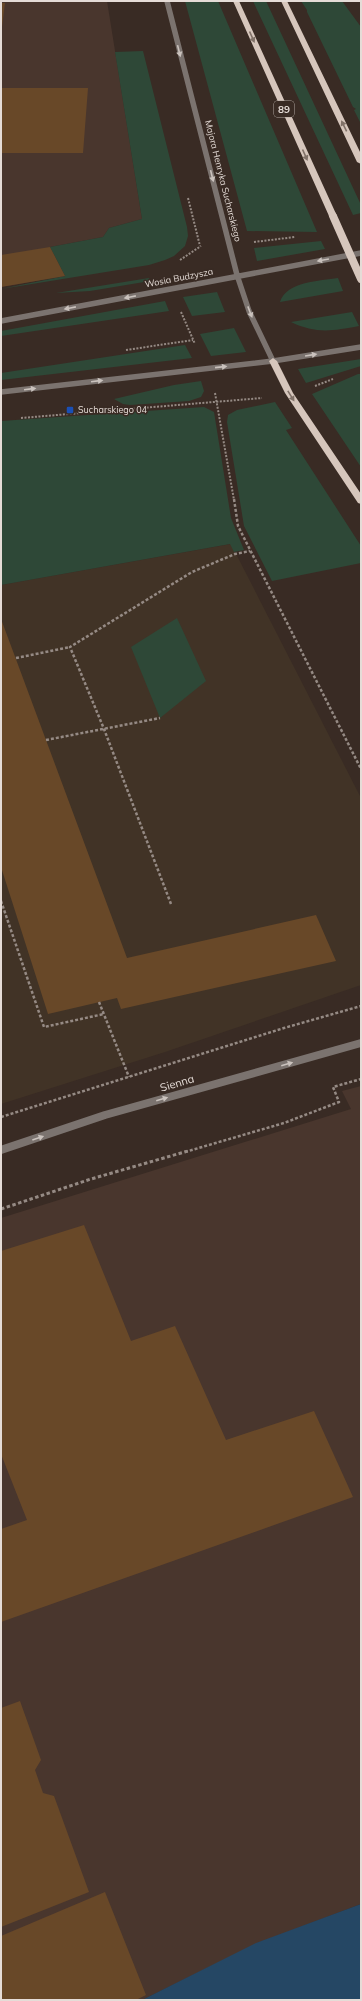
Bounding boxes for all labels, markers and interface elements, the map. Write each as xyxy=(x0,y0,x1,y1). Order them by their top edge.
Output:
one-way arrow xyxy=(249,31,255,42)
one-way arrow xyxy=(177,44,183,57)
road number: 89 xyxy=(274,101,294,117)
street label: Majora Henryka Sucharskiego xyxy=(202,119,244,243)
one-way arrow xyxy=(341,121,347,132)
one-way arrow xyxy=(302,149,308,161)
one-way arrow xyxy=(209,171,215,183)
one-way arrow xyxy=(317,257,329,263)
street label: Wosia Budzysza xyxy=(144,265,214,291)
one-way arrow xyxy=(124,294,136,300)
one-way arrow xyxy=(64,305,76,311)
one-way arrow xyxy=(247,306,253,318)
one-way arrow xyxy=(305,352,317,358)
one-way arrow xyxy=(215,364,227,370)
one-way arrow xyxy=(91,378,103,384)
one-way arrow xyxy=(24,386,36,392)
one-way arrow xyxy=(287,390,295,401)
place label: Sucharskiego 04 xyxy=(78,404,148,415)
marker: Sucharskiego 04 xyxy=(65,405,75,415)
one-way arrow xyxy=(281,1061,293,1067)
street label: Sienna xyxy=(158,1071,196,1095)
one-way arrow xyxy=(156,1095,168,1101)
one-way arrow xyxy=(32,1135,44,1141)

